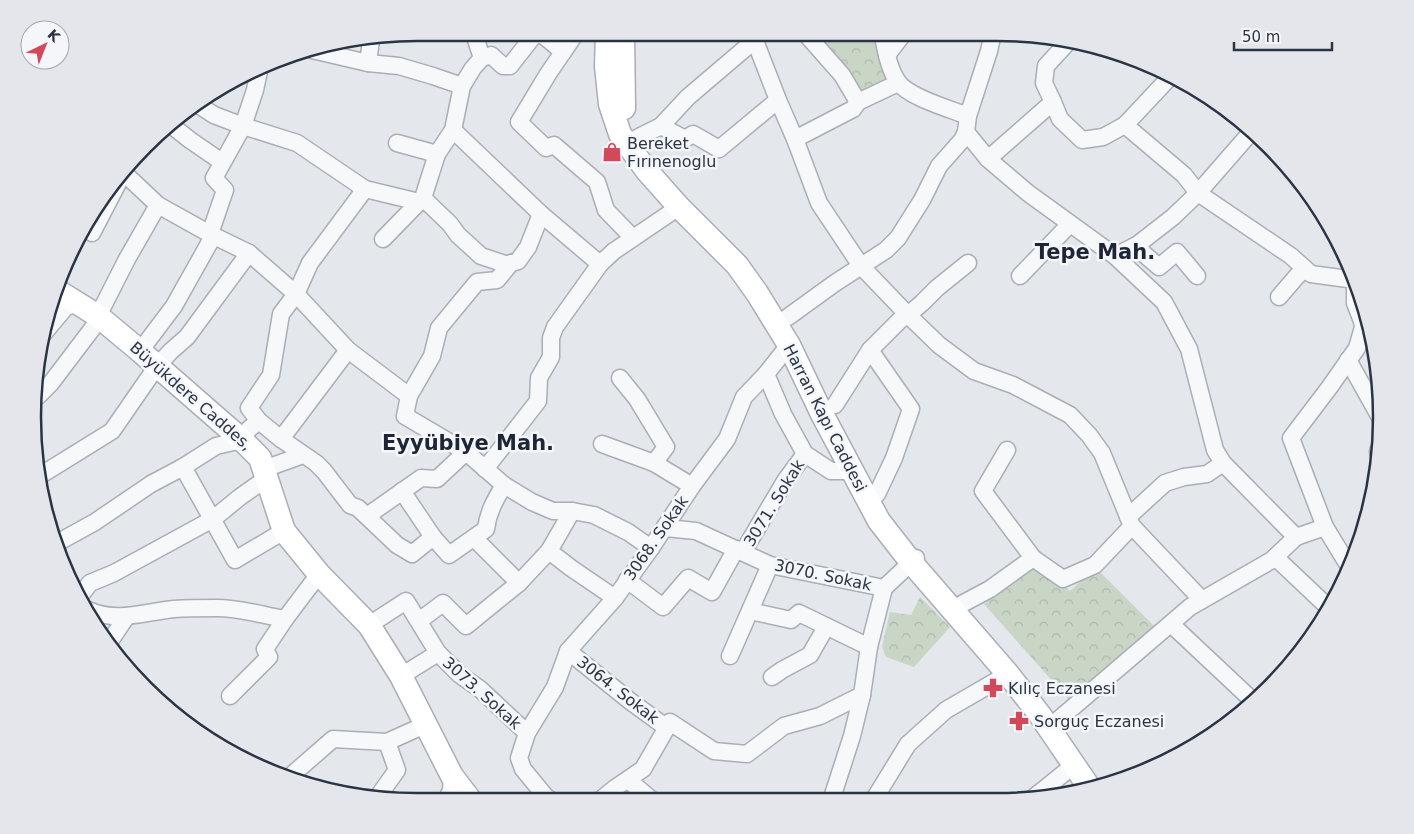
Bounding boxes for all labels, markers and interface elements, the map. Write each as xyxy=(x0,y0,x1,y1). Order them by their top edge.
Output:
north arrow xyxy=(20,20,70,70)
scale bar xyxy=(1234,20,1332,52)
text: K xyxy=(44,26,64,46)
text: 50 m xyxy=(1242,28,1280,46)
place label: Bereket Fırınenoglu xyxy=(627,134,716,171)
shop icon: Bereket Fırınenoglu xyxy=(601,141,623,163)
district label: Tepe Mah. xyxy=(1035,240,1155,264)
street label: Büyükdere Caddes, xyxy=(126,338,256,454)
street label: Harran Kapı Caddesi xyxy=(779,341,871,495)
district label: Eyyübiye Mah. xyxy=(382,431,554,455)
street label: 3071. Sokak xyxy=(740,455,809,550)
street label: 3068. Sokak xyxy=(620,491,693,584)
street label: 3070. Sokak xyxy=(773,555,874,595)
street label: 3064. Sokak xyxy=(573,652,663,728)
street label: 3073. Sokak xyxy=(439,653,526,734)
pharmacy icon: Kılıç Eczanesi xyxy=(982,677,1004,699)
place label: Kılıç Eczanesi xyxy=(1008,679,1116,698)
pharmacy icon: Sorguç Eczanesi xyxy=(1008,710,1030,732)
place label: Sorguç Eczanesi xyxy=(1034,712,1164,731)

